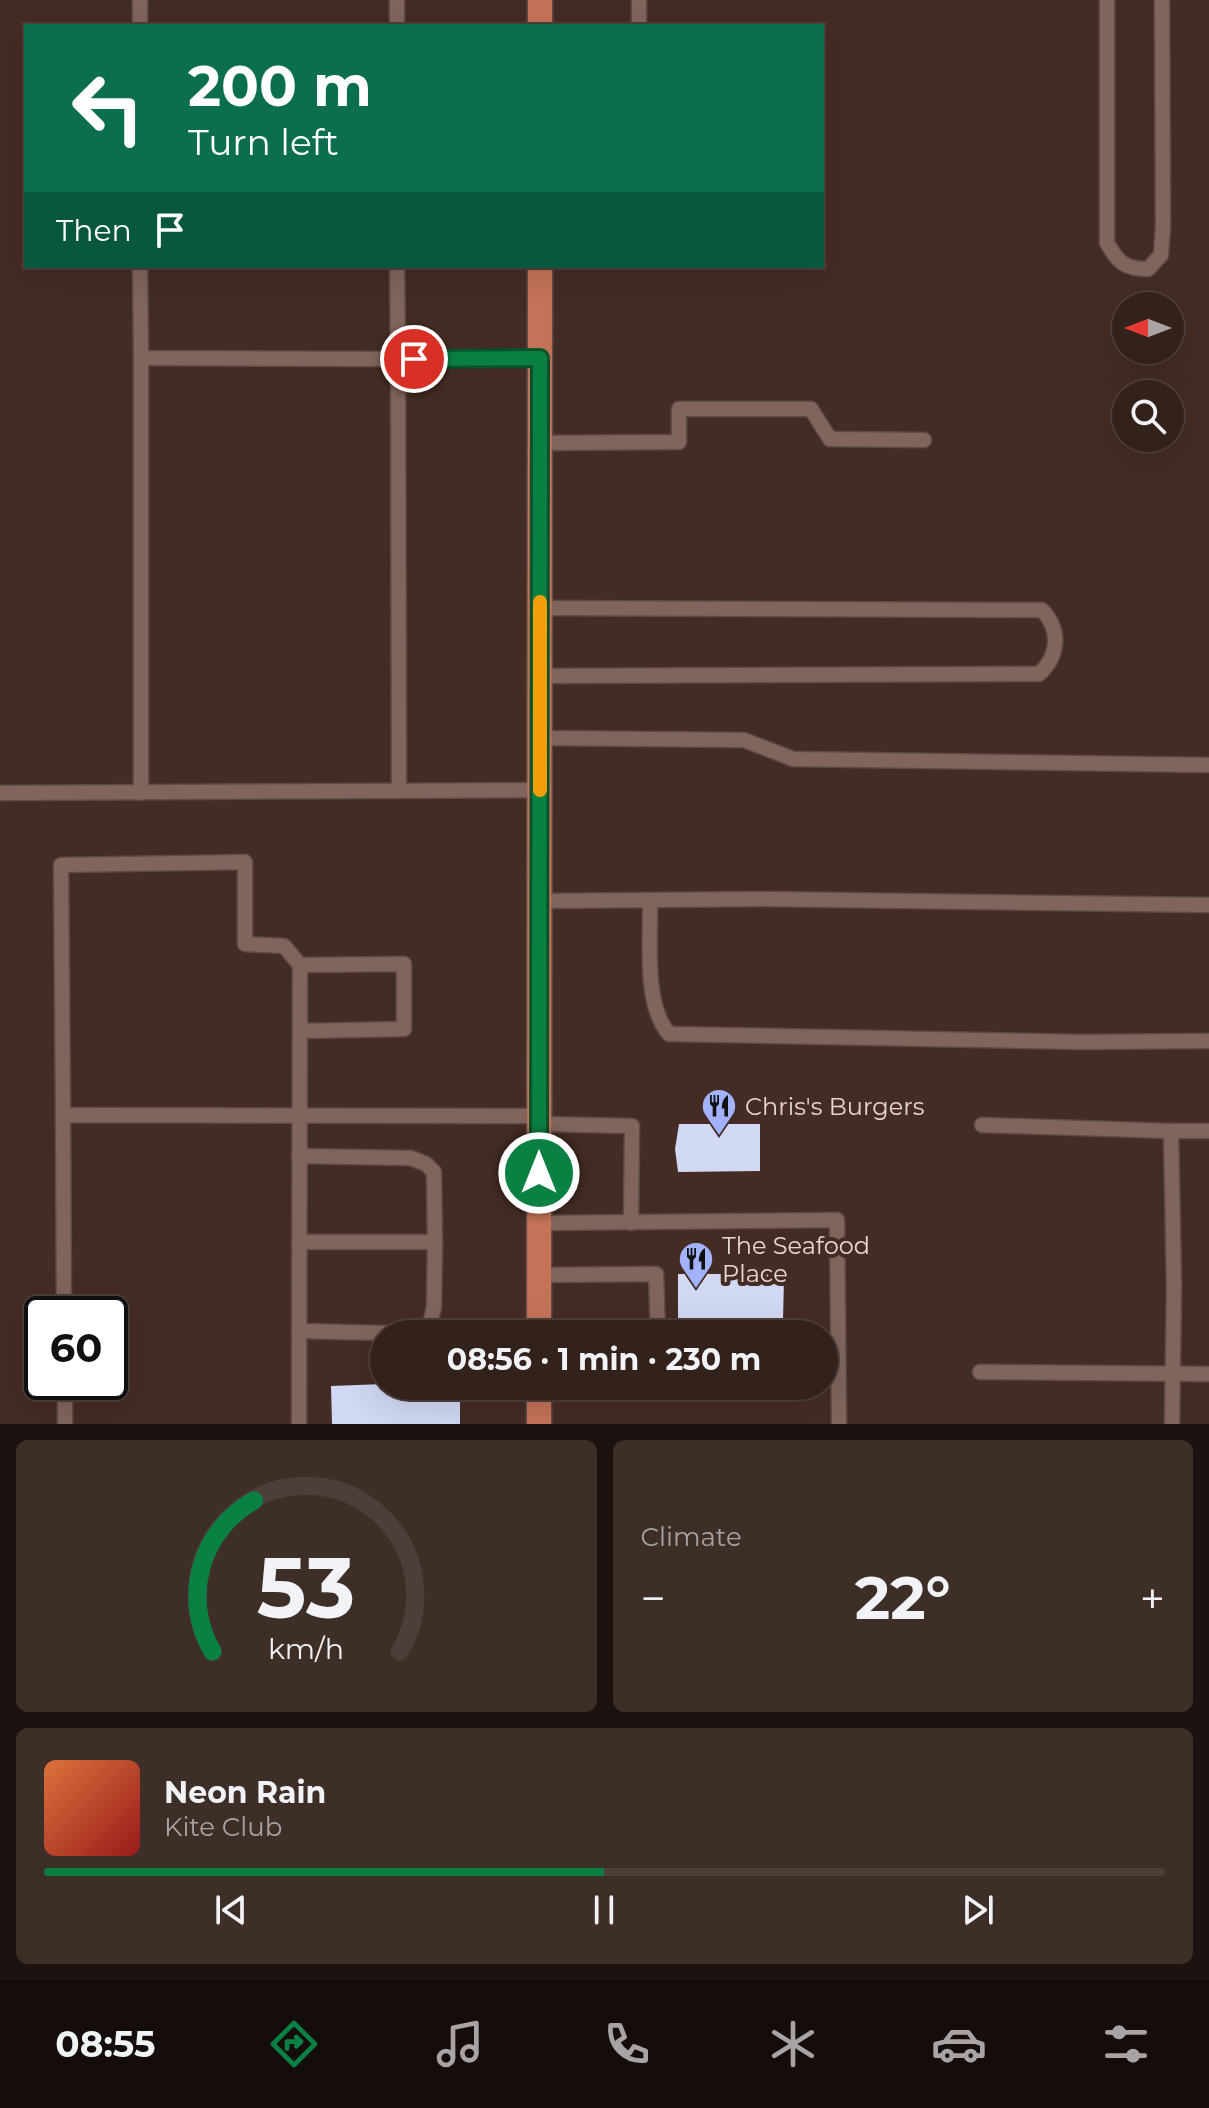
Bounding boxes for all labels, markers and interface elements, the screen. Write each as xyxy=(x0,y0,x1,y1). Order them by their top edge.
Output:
text: 200 m xyxy=(188,52,372,120)
icon: left xyxy=(56,56,160,160)
text: Turn left xyxy=(188,120,339,164)
icon: arrive xyxy=(148,208,192,252)
text: Then xyxy=(56,212,132,249)
north arrow xyxy=(1112,292,1184,364)
map controls xyxy=(1112,292,1184,452)
pin xyxy=(380,325,448,393)
icon: arrive xyxy=(392,337,436,381)
button: search xyxy=(1112,380,1184,452)
restaurant icon: Chris's Burgers xyxy=(700,1087,738,1137)
place label: Chris's Burgers xyxy=(745,1092,924,1121)
position arrow xyxy=(497,1131,581,1215)
place label: The Seafood Place xyxy=(722,1231,870,1288)
restaurant icon: The Seafood Place xyxy=(677,1240,715,1290)
speed limit sign: 60 xyxy=(24,1296,128,1400)
text: 08:56 · 1 min · 230 m xyxy=(447,1341,761,1378)
text: Climate xyxy=(641,1521,742,1553)
text: 53 xyxy=(257,1537,355,1639)
text: 22° xyxy=(855,1561,951,1634)
text: − xyxy=(641,1571,666,1625)
text: + xyxy=(1140,1571,1165,1625)
text: km/h xyxy=(268,1631,344,1666)
text: Neon Rain xyxy=(164,1774,326,1811)
text: Kite Club xyxy=(164,1811,282,1843)
icon: previous xyxy=(209,1888,253,1932)
icon: pause xyxy=(582,1888,626,1932)
icon: next xyxy=(956,1888,1000,1932)
icon: directions xyxy=(266,2016,322,2072)
icon: music xyxy=(432,2016,488,2072)
icon: phone xyxy=(599,2016,655,2072)
icon: climate xyxy=(765,2016,821,2072)
icon: car xyxy=(931,2016,987,2072)
icon: filters xyxy=(1098,2016,1154,2072)
text: 08:55 xyxy=(55,2022,155,2066)

